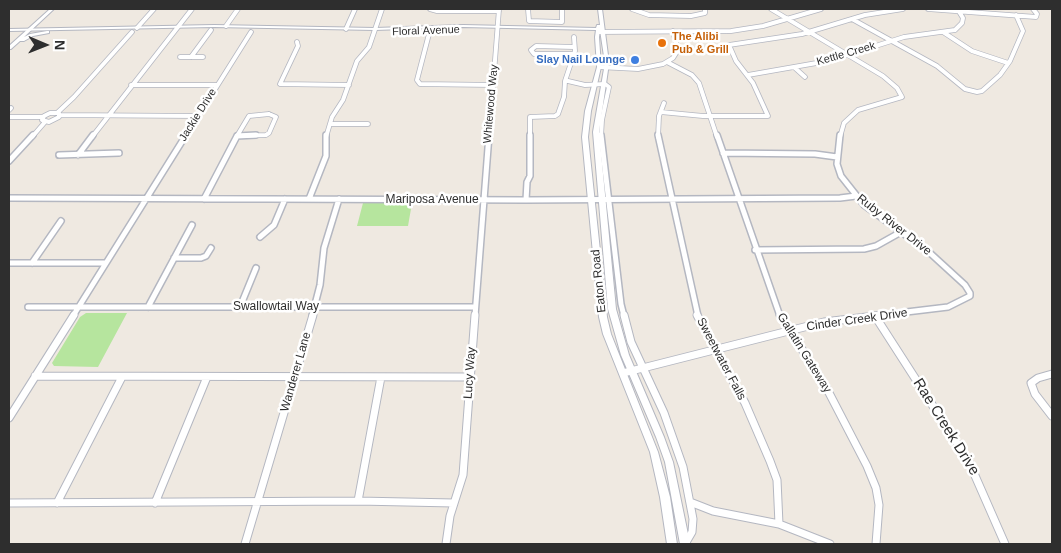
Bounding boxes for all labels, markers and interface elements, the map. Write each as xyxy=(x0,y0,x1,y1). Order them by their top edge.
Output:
north arrow xyxy=(20,20,70,70)
street label: Floral Avenue xyxy=(392,23,460,39)
place label: The Alibi Pub & Grill xyxy=(672,30,729,56)
marker: The Alibi Pub & Grill xyxy=(656,37,668,49)
street label: Kettle Creek xyxy=(815,39,877,69)
text: N xyxy=(52,40,68,50)
place label: Slay Nail Lounge xyxy=(536,53,625,67)
marker: Slay Nail Lounge xyxy=(629,54,641,66)
street label: Whitewood Way xyxy=(481,64,501,144)
street label: Jackie Drive xyxy=(177,86,219,144)
street label: Ruby River Drive xyxy=(854,191,934,259)
street label: Mariposa Avenue xyxy=(385,193,479,207)
street label: Eaton Road xyxy=(589,249,609,313)
street label: Swallowtail Way xyxy=(233,300,319,314)
street label: Cinder Creek Drive xyxy=(805,306,909,334)
street label: Gallatin Gateway xyxy=(774,310,834,396)
street label: Sweetwater Falls xyxy=(693,315,749,403)
street label: Wanderer Lane xyxy=(278,330,314,414)
street label: Lucy Way xyxy=(461,346,479,400)
street label: Rae Creek Drive xyxy=(909,375,983,479)

